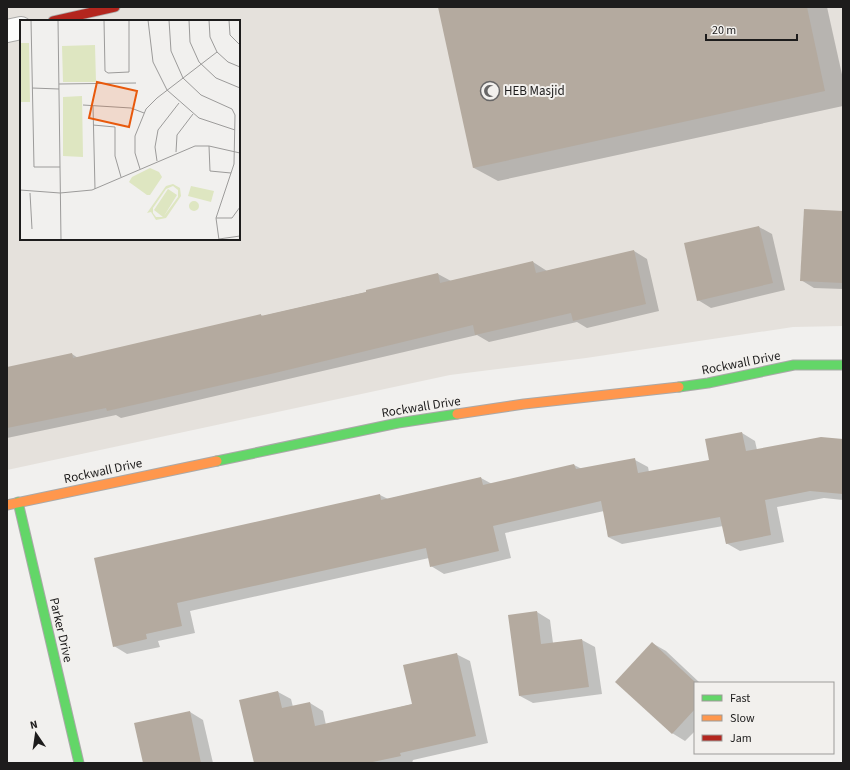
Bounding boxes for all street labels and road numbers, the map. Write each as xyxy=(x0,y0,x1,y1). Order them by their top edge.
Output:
street label: Rockwall Drive xyxy=(700,347,782,379)
street label: Rockwall Drive xyxy=(380,392,462,422)
street label: Rockwall Drive xyxy=(62,454,144,488)
street label: Parker Drive xyxy=(45,596,77,664)

